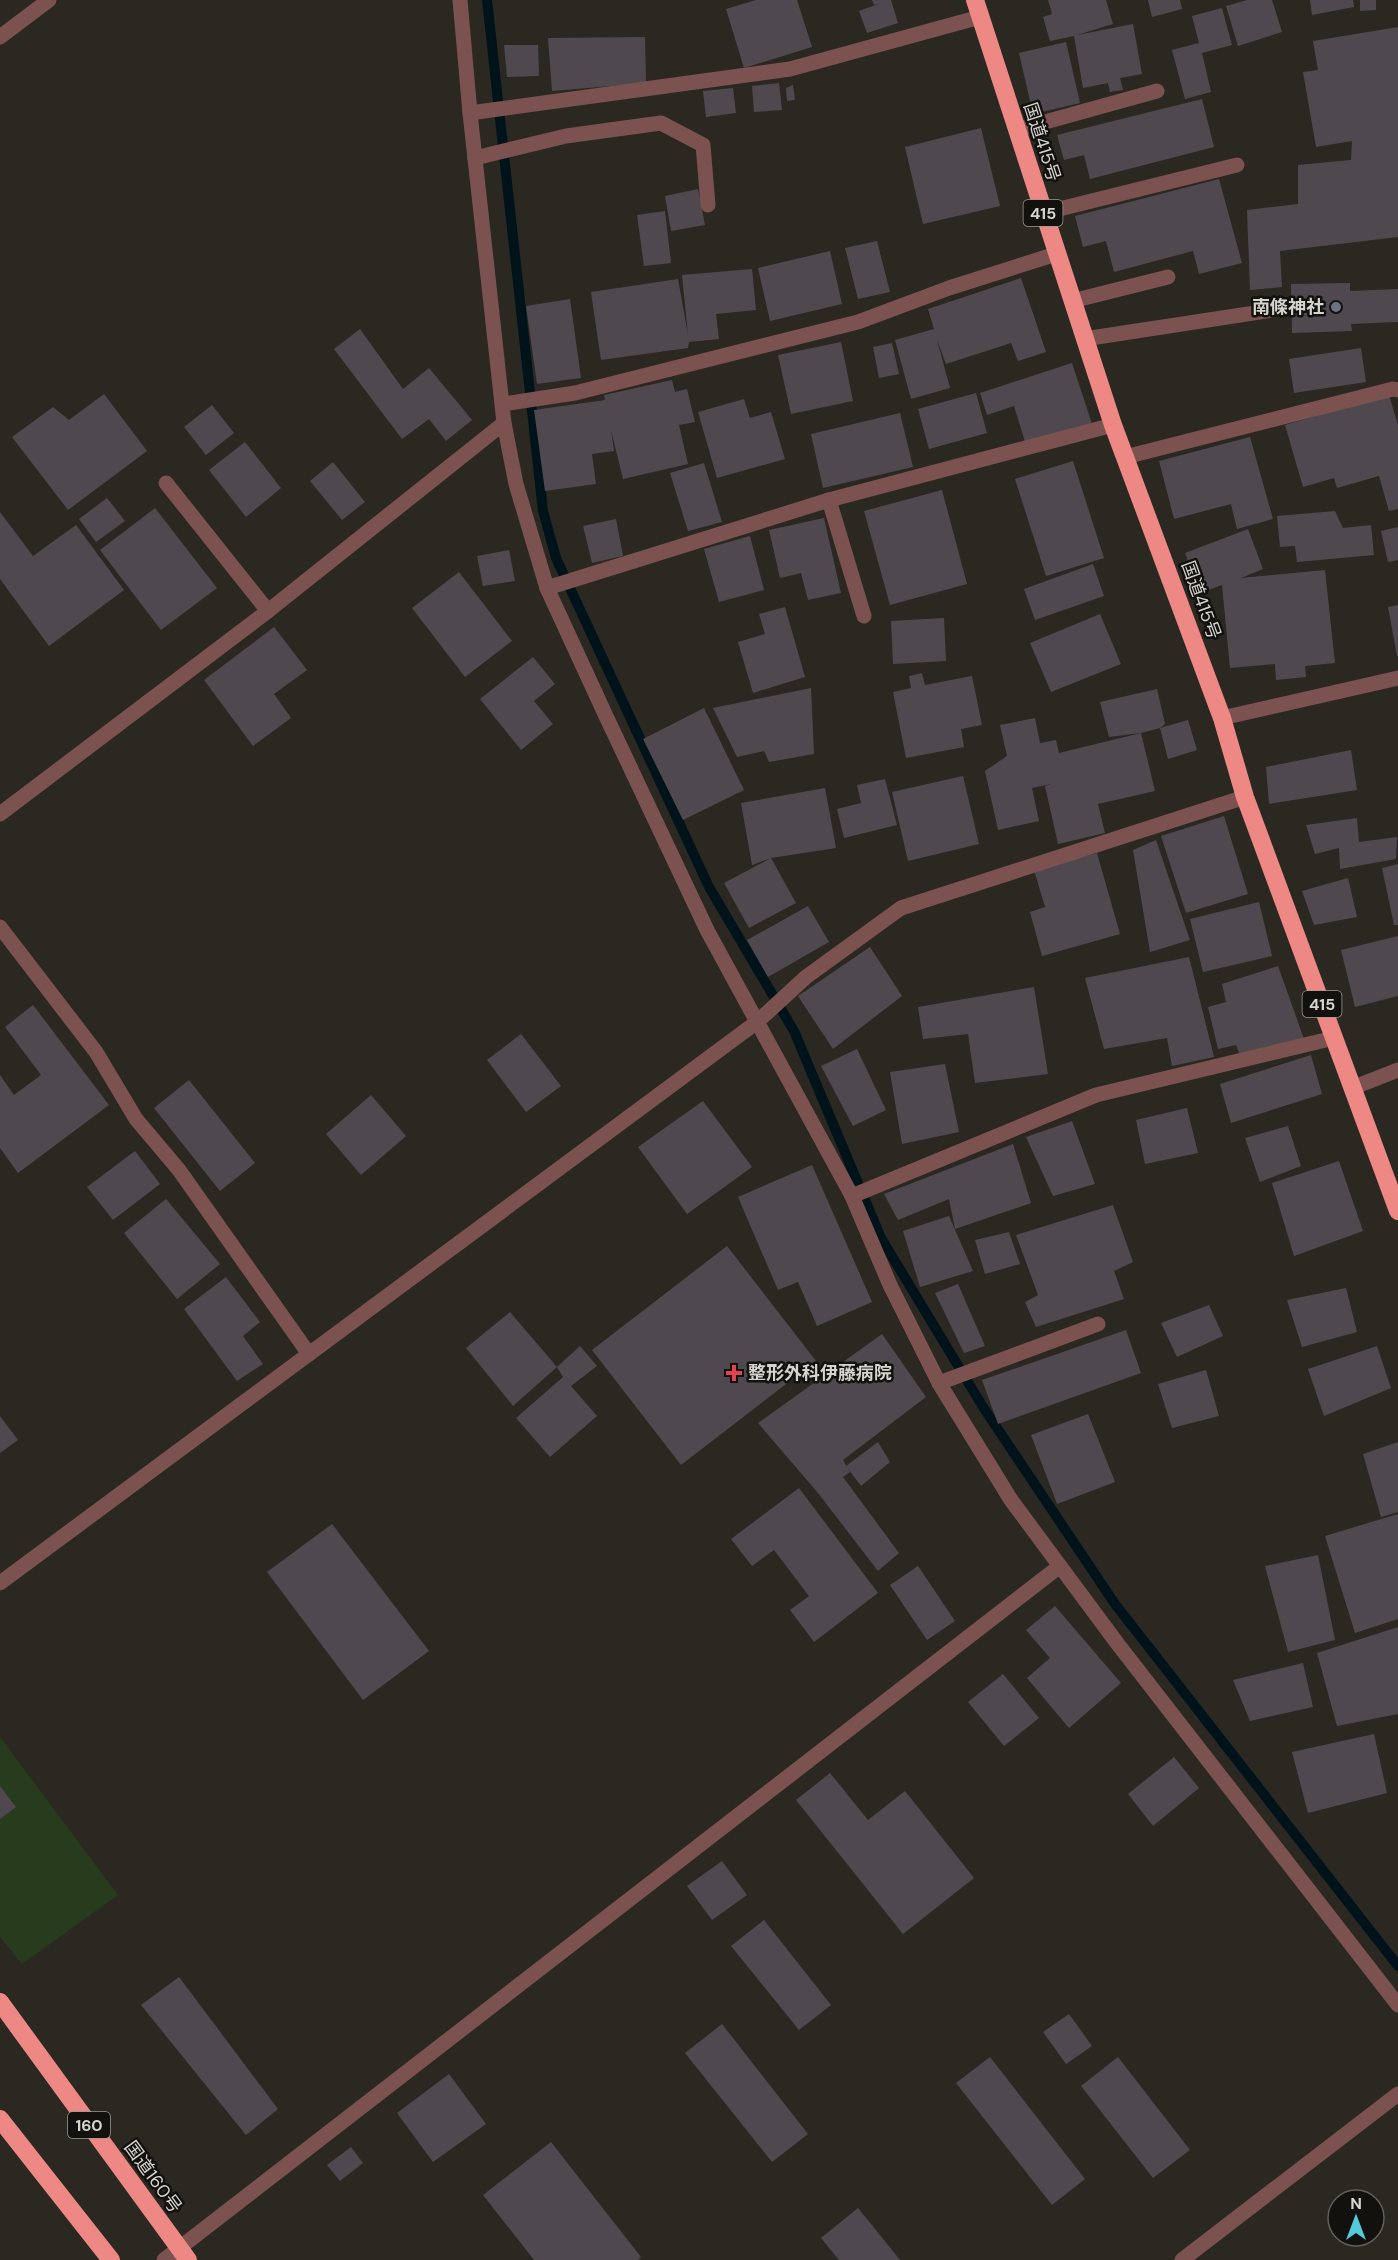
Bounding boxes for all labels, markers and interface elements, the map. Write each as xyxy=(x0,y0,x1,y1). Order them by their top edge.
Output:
street label: 国道415号 xyxy=(1018,100,1066,184)
road number: 415 xyxy=(1024,200,1062,226)
place label: 南條神社 xyxy=(1252,295,1324,319)
marker: 南條神社 xyxy=(1329,300,1343,314)
street label: 国道415号 xyxy=(1176,558,1226,642)
road number: 415 xyxy=(1302,991,1342,1017)
place label: 整形外科伊藤病院 xyxy=(748,1361,892,1385)
marker: 整形外科伊藤病院 xyxy=(725,1364,743,1382)
road number: 160 xyxy=(68,2112,110,2138)
street label: 国道160号 xyxy=(119,2136,187,2218)
north arrow xyxy=(1326,2188,1386,2248)
text: N xyxy=(1350,2193,1362,2214)

